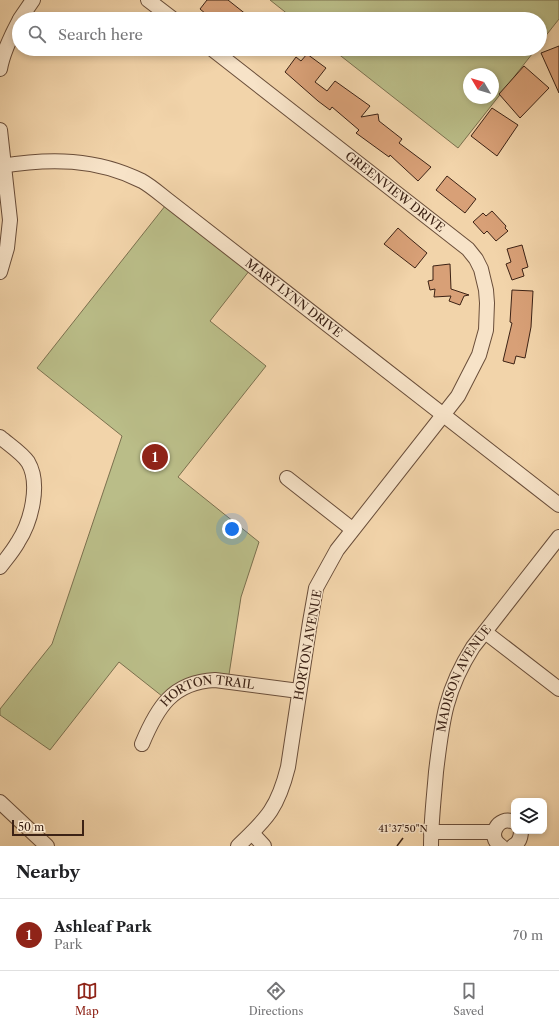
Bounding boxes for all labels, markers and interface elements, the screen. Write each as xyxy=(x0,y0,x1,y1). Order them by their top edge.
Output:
search box xyxy=(12,12,547,56)
icon: search xyxy=(26,23,48,45)
text: Search here xyxy=(58,25,143,44)
north arrow xyxy=(463,68,499,104)
street label: GREENVIEW DRIVE xyxy=(342,148,448,235)
street label: MARY LYNN DRIVE xyxy=(243,255,345,340)
pin: 1 xyxy=(142,442,168,472)
your location xyxy=(222,519,242,539)
street label: HORTON AVENUE xyxy=(290,588,325,702)
street label: MADISON AVENUE xyxy=(433,622,494,733)
street label: HORTON TRAIL xyxy=(157,672,255,710)
map controls xyxy=(511,798,547,834)
button: layers xyxy=(511,798,547,834)
scale bar xyxy=(12,818,84,837)
text: 50 m xyxy=(18,820,44,834)
text: 41°37'50"N xyxy=(378,822,428,835)
text: Nearby xyxy=(16,862,80,882)
text: Ashleaf Park xyxy=(54,917,152,936)
text: 1 xyxy=(26,927,32,943)
text: 70 m xyxy=(513,927,543,943)
text: Park xyxy=(54,936,82,952)
tab: Map xyxy=(75,980,99,1018)
tab: Directions xyxy=(249,980,303,1018)
tab: Saved xyxy=(453,980,484,1018)

